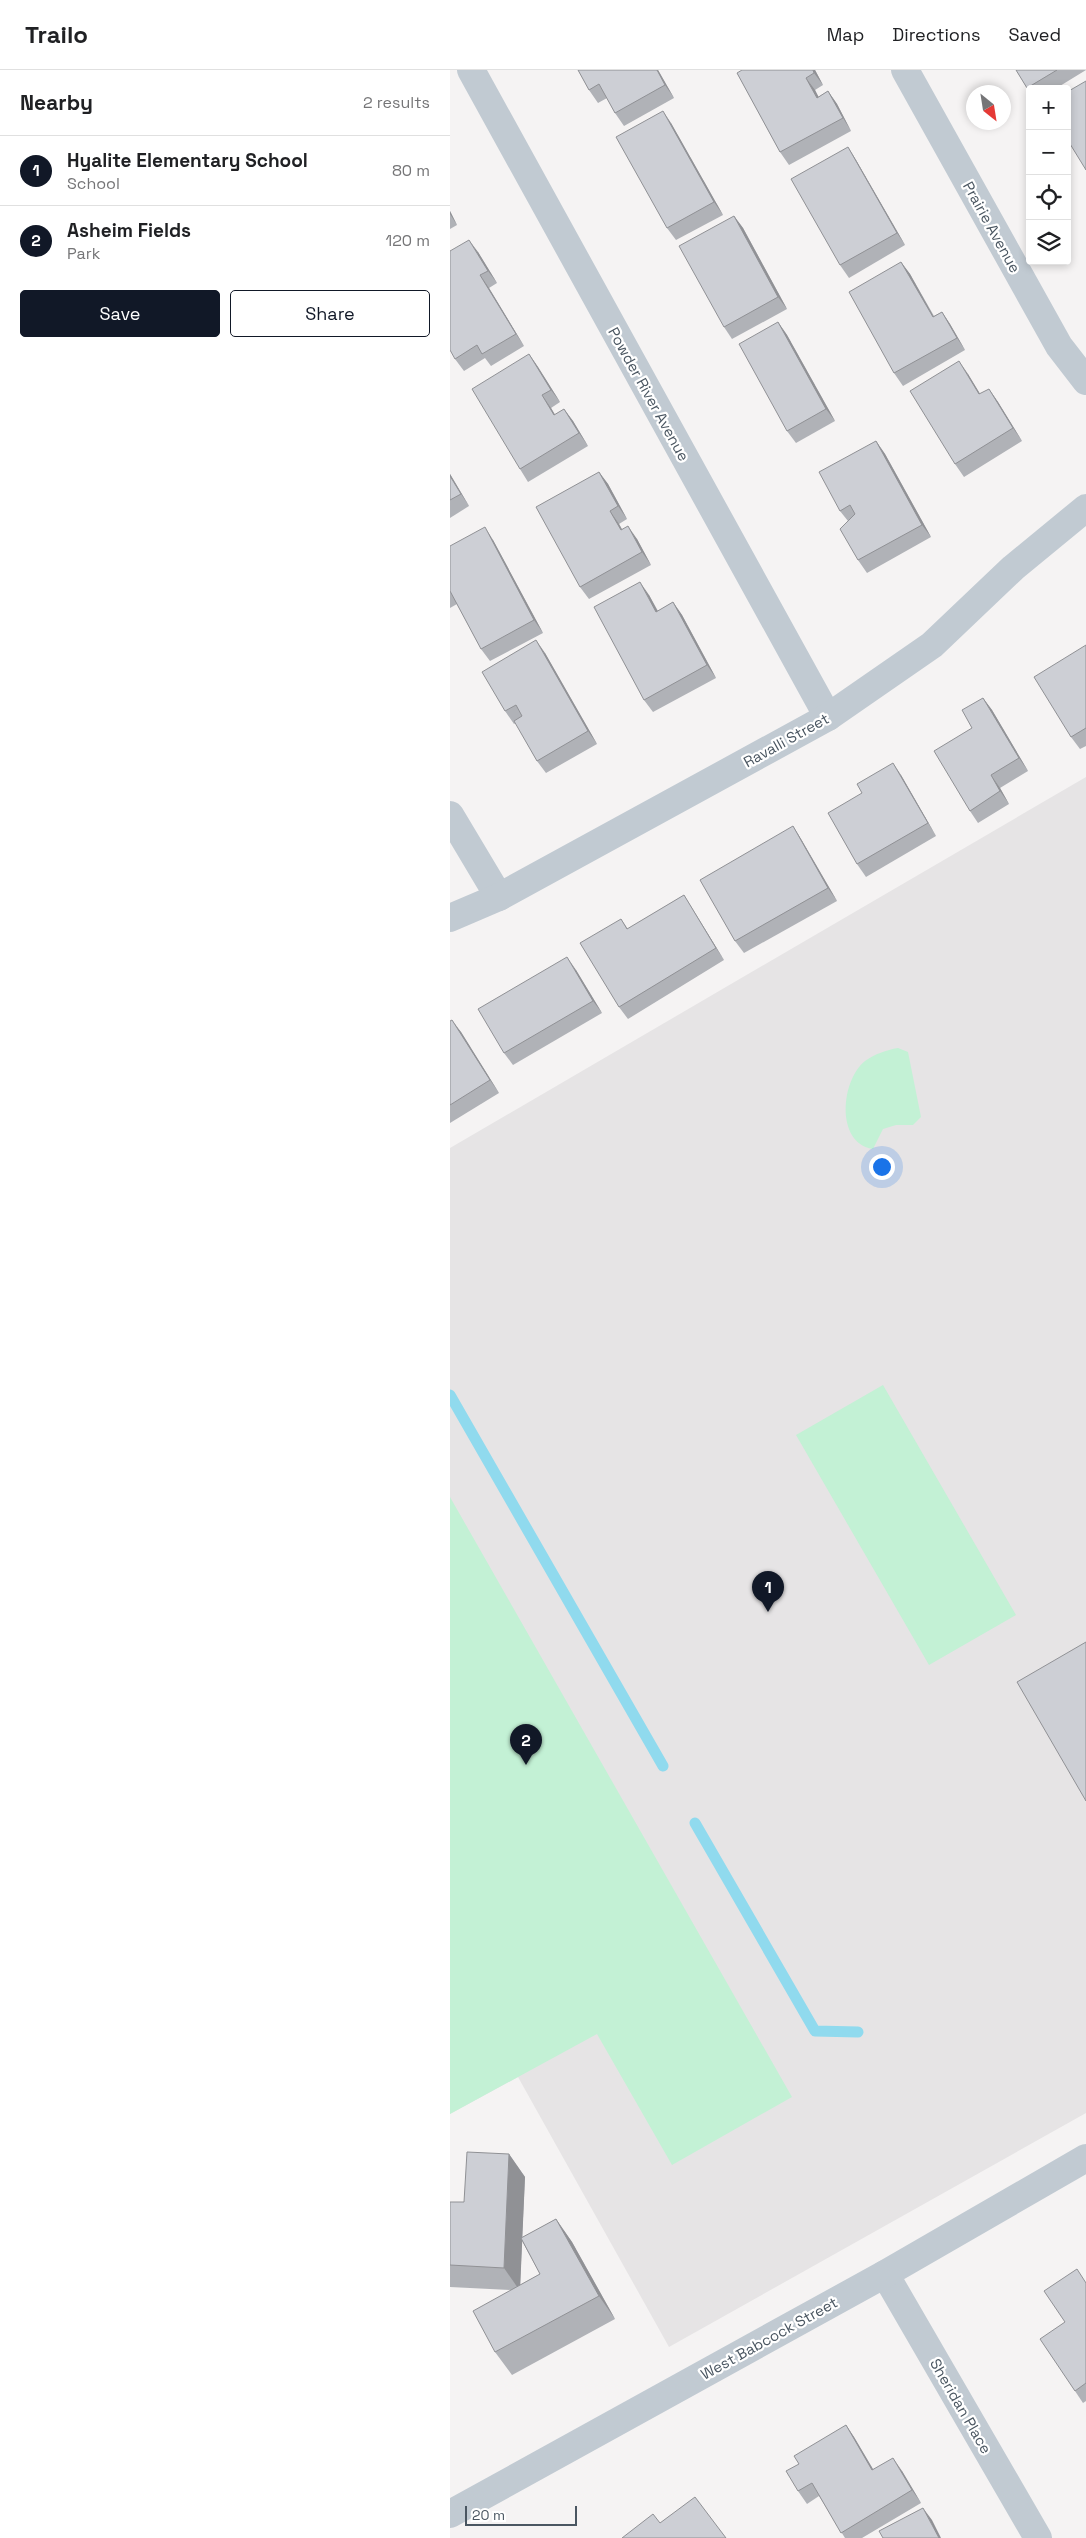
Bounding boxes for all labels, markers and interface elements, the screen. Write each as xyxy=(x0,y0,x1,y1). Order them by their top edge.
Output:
text: Trailo xyxy=(25,19,88,50)
text: Map xyxy=(827,23,864,46)
text: Directions xyxy=(892,23,981,46)
text: Saved xyxy=(1009,23,1061,46)
north arrow xyxy=(966,85,1011,130)
map controls xyxy=(1026,85,1071,265)
button: + xyxy=(1026,85,1071,130)
text: Nearby xyxy=(20,89,93,116)
text: 2 results xyxy=(363,92,430,113)
button: − xyxy=(1026,130,1071,175)
text: Hyalite Elementary School xyxy=(67,148,308,173)
text: 1 xyxy=(32,160,40,181)
text: 80 m xyxy=(392,160,430,181)
text: School xyxy=(67,173,120,194)
button: locate xyxy=(1026,175,1071,220)
street label: Prairie Avenue xyxy=(959,178,1025,276)
text: Asheim Fields xyxy=(67,218,191,243)
button: layers xyxy=(1026,220,1071,265)
text: 2 xyxy=(31,230,41,251)
text: 120 m xyxy=(386,230,430,251)
text: Park xyxy=(67,243,100,264)
button: Save xyxy=(20,290,220,337)
button: Share xyxy=(230,290,430,337)
street label: Powder River Avenue xyxy=(604,324,694,464)
street label: Ravalli Street xyxy=(740,709,832,771)
your location xyxy=(869,1154,895,1180)
pin: 1 xyxy=(752,1571,784,1612)
pin: 2 xyxy=(510,1724,542,1765)
street label: West Babcock Street xyxy=(697,2292,841,2384)
street label: Sheridan Place xyxy=(926,2355,996,2457)
scale bar xyxy=(465,2503,578,2526)
text: 20 m xyxy=(472,2506,505,2524)

